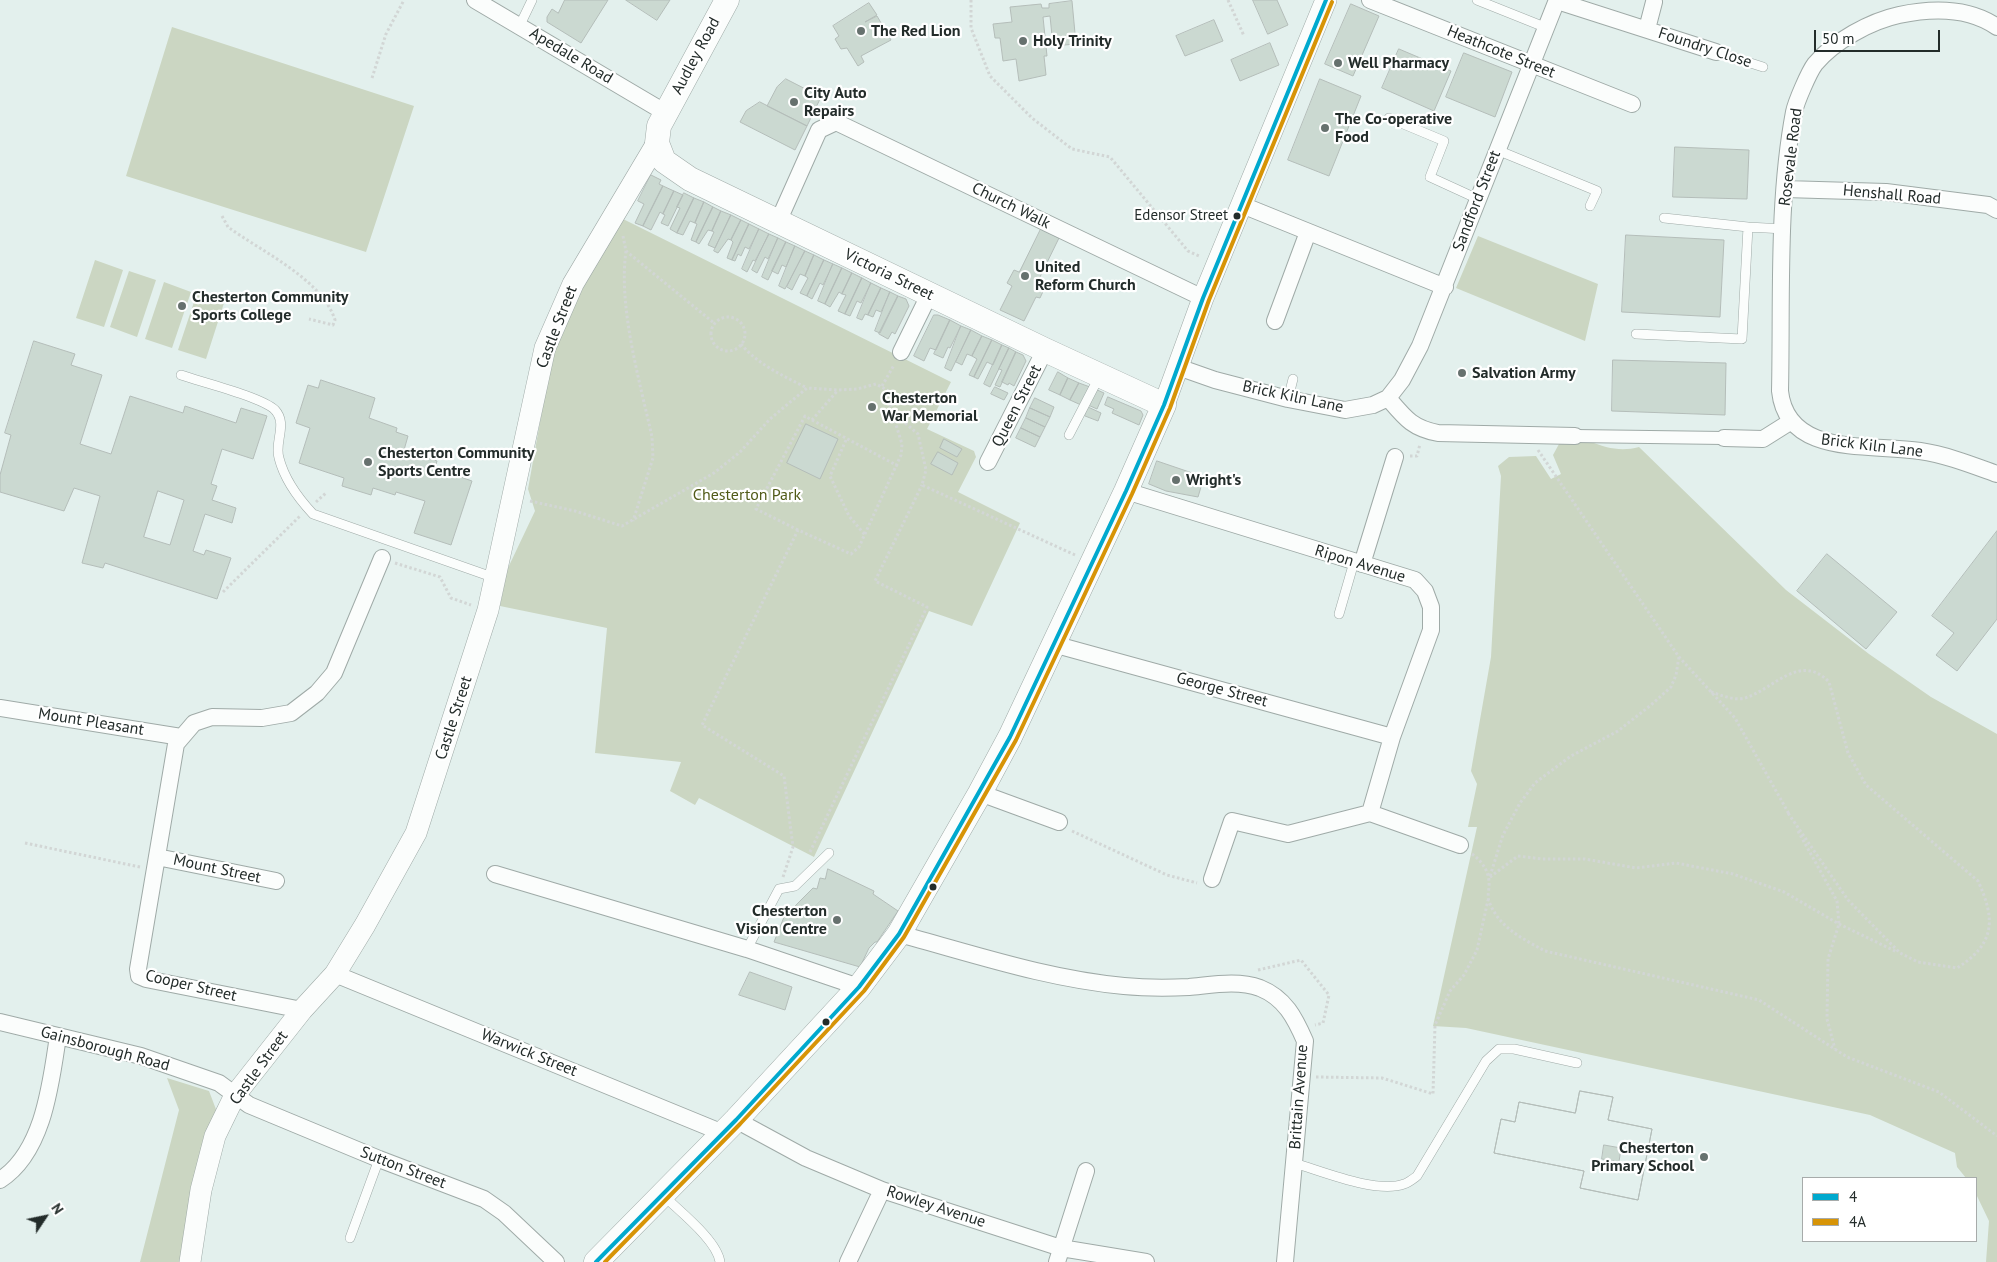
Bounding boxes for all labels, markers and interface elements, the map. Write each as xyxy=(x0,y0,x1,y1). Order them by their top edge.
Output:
street label: Audley Road xyxy=(668,14,724,98)
scale bar xyxy=(1817,20,1943,52)
place label: The Red Lion xyxy=(871,21,960,41)
street label: Heathcote Street xyxy=(1444,22,1558,82)
street label: Apedale Road xyxy=(526,24,616,88)
street label: Foundry Close xyxy=(1656,24,1754,72)
marker: The Red Lion xyxy=(855,25,867,37)
text: 50 m xyxy=(1822,29,1855,48)
place label: Holy Trinity xyxy=(1033,31,1112,51)
marker: Holy Trinity xyxy=(1017,35,1029,47)
place label: Well Pharmacy xyxy=(1348,53,1449,73)
marker: Well Pharmacy xyxy=(1332,57,1344,69)
place label: City Auto Repairs xyxy=(804,83,867,121)
marker: City Auto Repairs xyxy=(788,96,800,108)
street label: Rosevale Road xyxy=(1775,107,1807,207)
place label: The Co-operative Food xyxy=(1335,109,1452,147)
marker: The Co-operative Food xyxy=(1319,122,1331,134)
street label: Sandford Street xyxy=(1449,148,1505,254)
street label: Church Walk xyxy=(969,179,1053,233)
street label: Henshall Road xyxy=(1842,181,1942,209)
place label: Edensor Street xyxy=(1134,207,1228,225)
marker: Edensor Street xyxy=(1232,211,1242,221)
street label: Victoria Street xyxy=(841,245,937,305)
place label: United Reform Church xyxy=(1035,257,1136,295)
marker: United Reform Church xyxy=(1019,270,1031,282)
street label: Castle Street xyxy=(532,283,582,371)
place label: Chesterton Community Sports College xyxy=(192,287,348,325)
marker: Chesterton Community Sports College xyxy=(176,300,188,312)
street label: Queen Street xyxy=(988,362,1046,450)
place label: Salvation Army xyxy=(1472,363,1576,383)
marker: Salvation Army xyxy=(1456,367,1468,379)
street label: Brick Kiln Lane xyxy=(1241,377,1345,417)
place label: Chesterton War Memorial xyxy=(882,388,978,426)
marker: Chesterton War Memorial xyxy=(866,401,878,413)
street label: Brick Kiln Lane xyxy=(1820,430,1924,462)
place label: Chesterton Community Sports Centre xyxy=(378,443,534,481)
marker: Chesterton Community Sports Centre xyxy=(362,456,374,468)
place label: Wright's xyxy=(1186,470,1241,490)
marker: Wright's xyxy=(1170,474,1182,486)
park label: Chesterton Park xyxy=(693,485,801,505)
street label: Ripon Avenue xyxy=(1312,541,1408,587)
street label: George Street xyxy=(1174,669,1270,711)
street label: Castle Street xyxy=(431,674,477,762)
street label: Mount Pleasant xyxy=(37,704,145,740)
street label: Mount Street xyxy=(171,850,263,888)
unlabelled marker xyxy=(928,882,938,892)
place label: Chesterton Vision Centre xyxy=(736,901,827,939)
marker: Chesterton Vision Centre xyxy=(831,914,843,926)
street label: Cooper Street xyxy=(143,966,239,1006)
unlabelled marker xyxy=(821,1017,831,1027)
street label: Gainsborough Road xyxy=(38,1023,172,1075)
street label: Warwick Street xyxy=(478,1025,580,1081)
street label: Castle Street xyxy=(226,1027,292,1109)
street label: Brittain Avenue xyxy=(1286,1044,1312,1150)
place label: Chesterton Primary School xyxy=(1591,1138,1694,1176)
street label: Sutton Street xyxy=(357,1143,449,1193)
marker: Chesterton Primary School xyxy=(1698,1151,1710,1163)
legend xyxy=(1802,1177,1977,1242)
street label: Rowley Avenue xyxy=(884,1182,988,1232)
text: 4 xyxy=(1849,1187,1857,1206)
north arrow xyxy=(20,1192,70,1242)
text: N xyxy=(47,1200,67,1217)
text: 4A xyxy=(1849,1212,1866,1231)

